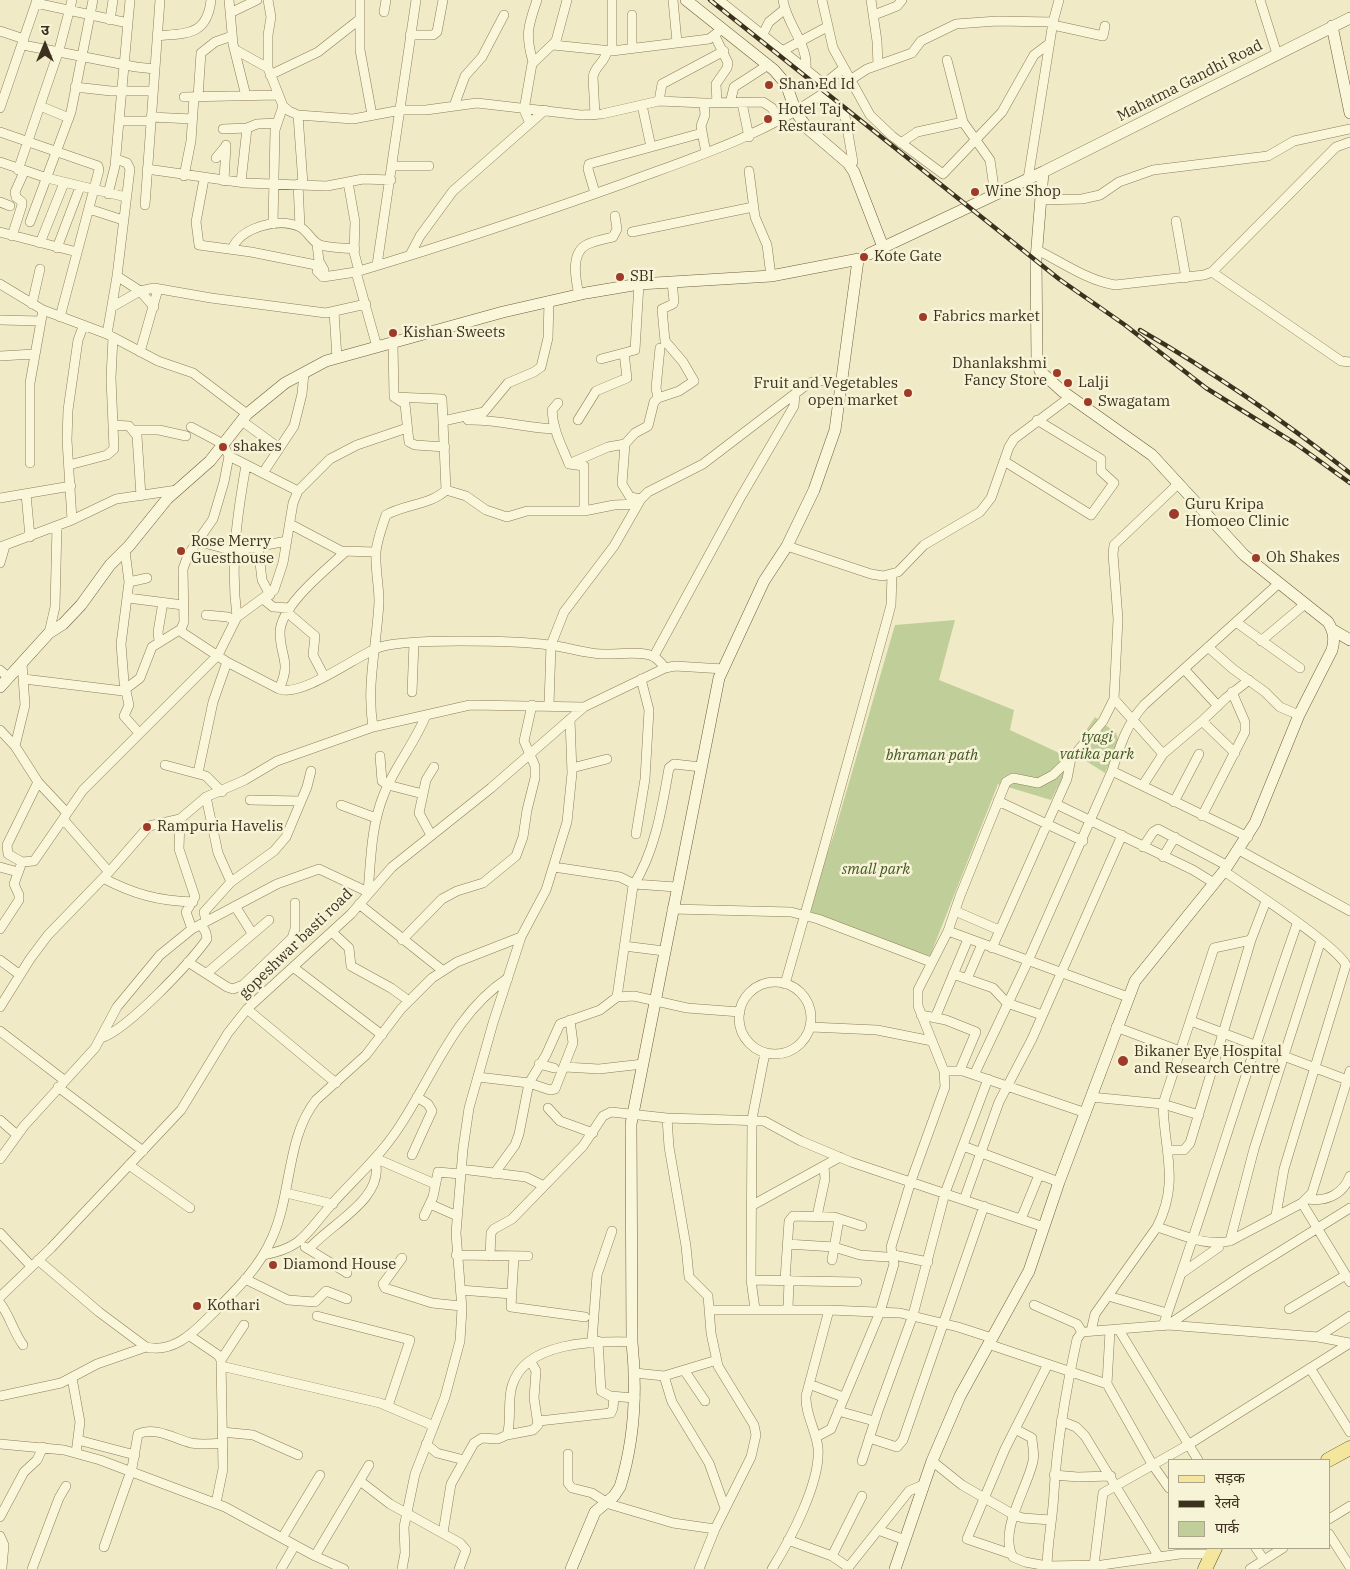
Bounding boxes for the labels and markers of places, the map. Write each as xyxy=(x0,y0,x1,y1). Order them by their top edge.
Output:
place label: Shan Ed Id xyxy=(779,76,855,94)
marker: Shan Ed Id xyxy=(763,79,775,91)
place label: Hotel Taj Restaurant xyxy=(778,101,856,136)
marker: Hotel Taj Restaurant xyxy=(762,113,774,125)
place label: Wine Shop xyxy=(985,183,1061,201)
marker: Wine Shop xyxy=(969,186,981,198)
place label: Kote Gate xyxy=(874,248,942,266)
marker: Kote Gate xyxy=(858,251,870,263)
place label: SBI xyxy=(630,268,654,286)
marker: SBI xyxy=(614,271,626,283)
place label: Fabrics market xyxy=(933,308,1040,326)
marker: Fabrics market xyxy=(917,311,929,323)
place label: Kishan Sweets xyxy=(403,324,505,342)
marker: Kishan Sweets xyxy=(387,327,399,339)
place label: Dhanlakshmi Fancy Store xyxy=(952,355,1047,390)
marker: Dhanlakshmi Fancy Store xyxy=(1051,367,1063,379)
place label: Lalji xyxy=(1078,374,1109,392)
place label: Fruit and Vegetables open market xyxy=(753,375,898,410)
marker: Lalji xyxy=(1062,377,1074,389)
marker: Fruit and Vegetables open market xyxy=(902,387,914,399)
place label: Swagatam xyxy=(1098,393,1170,411)
marker: Swagatam xyxy=(1082,396,1094,408)
place label: shakes xyxy=(233,438,282,456)
marker: shakes xyxy=(217,441,229,453)
place label: Guru Kripa Homoeo Clinic xyxy=(1185,496,1289,531)
marker: Guru Kripa Homoeo Clinic xyxy=(1167,507,1181,521)
place label: Rose Merry Guesthouse xyxy=(191,533,274,568)
marker: Rose Merry Guesthouse xyxy=(175,545,187,557)
place label: Oh Shakes xyxy=(1266,549,1340,567)
marker: Oh Shakes xyxy=(1250,552,1262,564)
place label: Rampuria Havelis xyxy=(157,818,283,836)
marker: Rampuria Havelis xyxy=(141,821,153,833)
place label: Bikaner Eye Hospital and Research Centre xyxy=(1134,1043,1282,1078)
marker: Bikaner Eye Hospital and Research Centre xyxy=(1116,1054,1130,1068)
place label: Diamond House xyxy=(283,1256,396,1274)
marker: Diamond House xyxy=(267,1259,279,1271)
place label: Kothari xyxy=(207,1297,260,1315)
marker: Kothari xyxy=(191,1300,203,1312)

